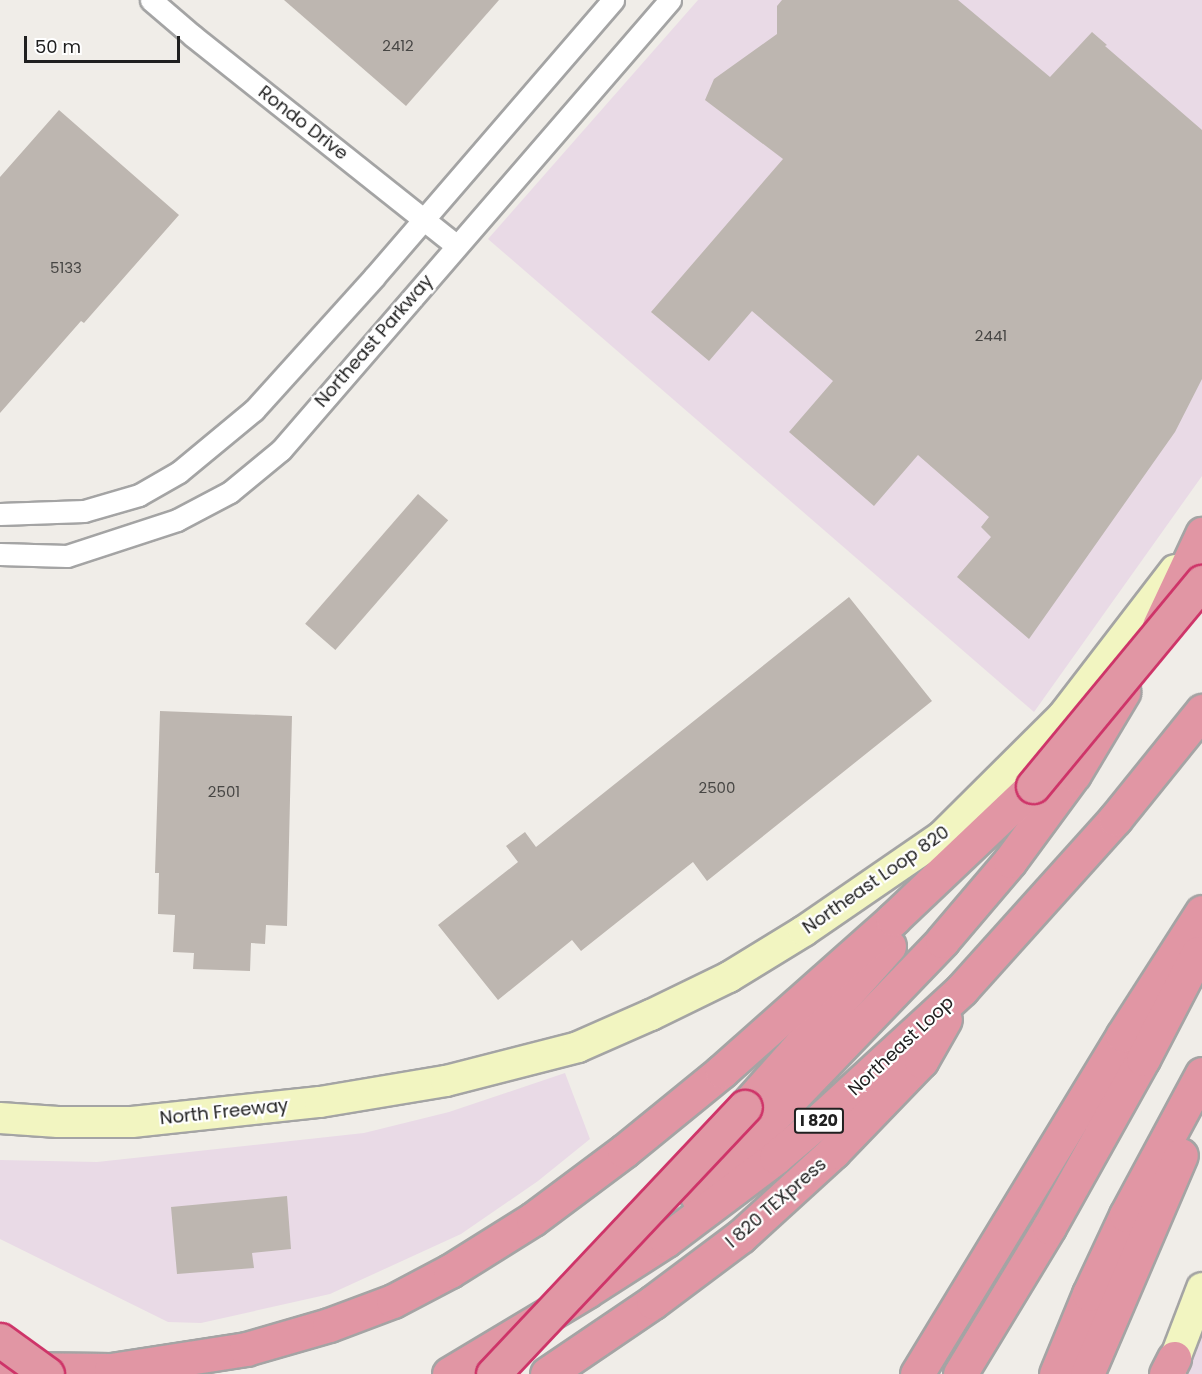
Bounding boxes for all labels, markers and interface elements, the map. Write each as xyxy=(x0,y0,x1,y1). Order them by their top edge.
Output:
scale bar xyxy=(27,24,183,62)
text: 50 m xyxy=(35,34,81,59)
house number: 2412 xyxy=(382,37,414,55)
street label: Rondo Drive xyxy=(254,81,352,165)
house number: 5133 xyxy=(50,259,82,277)
street label: Northeast Parkway xyxy=(311,270,437,412)
house number: 2441 xyxy=(975,327,1007,345)
house number: 2500 xyxy=(699,779,735,797)
house number: 2501 xyxy=(208,783,240,801)
street label: Northeast Loop 820 xyxy=(799,821,953,939)
street label: Northeast Loop xyxy=(844,992,958,1100)
street label: North Freeway xyxy=(159,1095,289,1129)
road number: I 820 xyxy=(794,1108,844,1134)
street label: I 820 TEXpress xyxy=(721,1154,831,1252)

